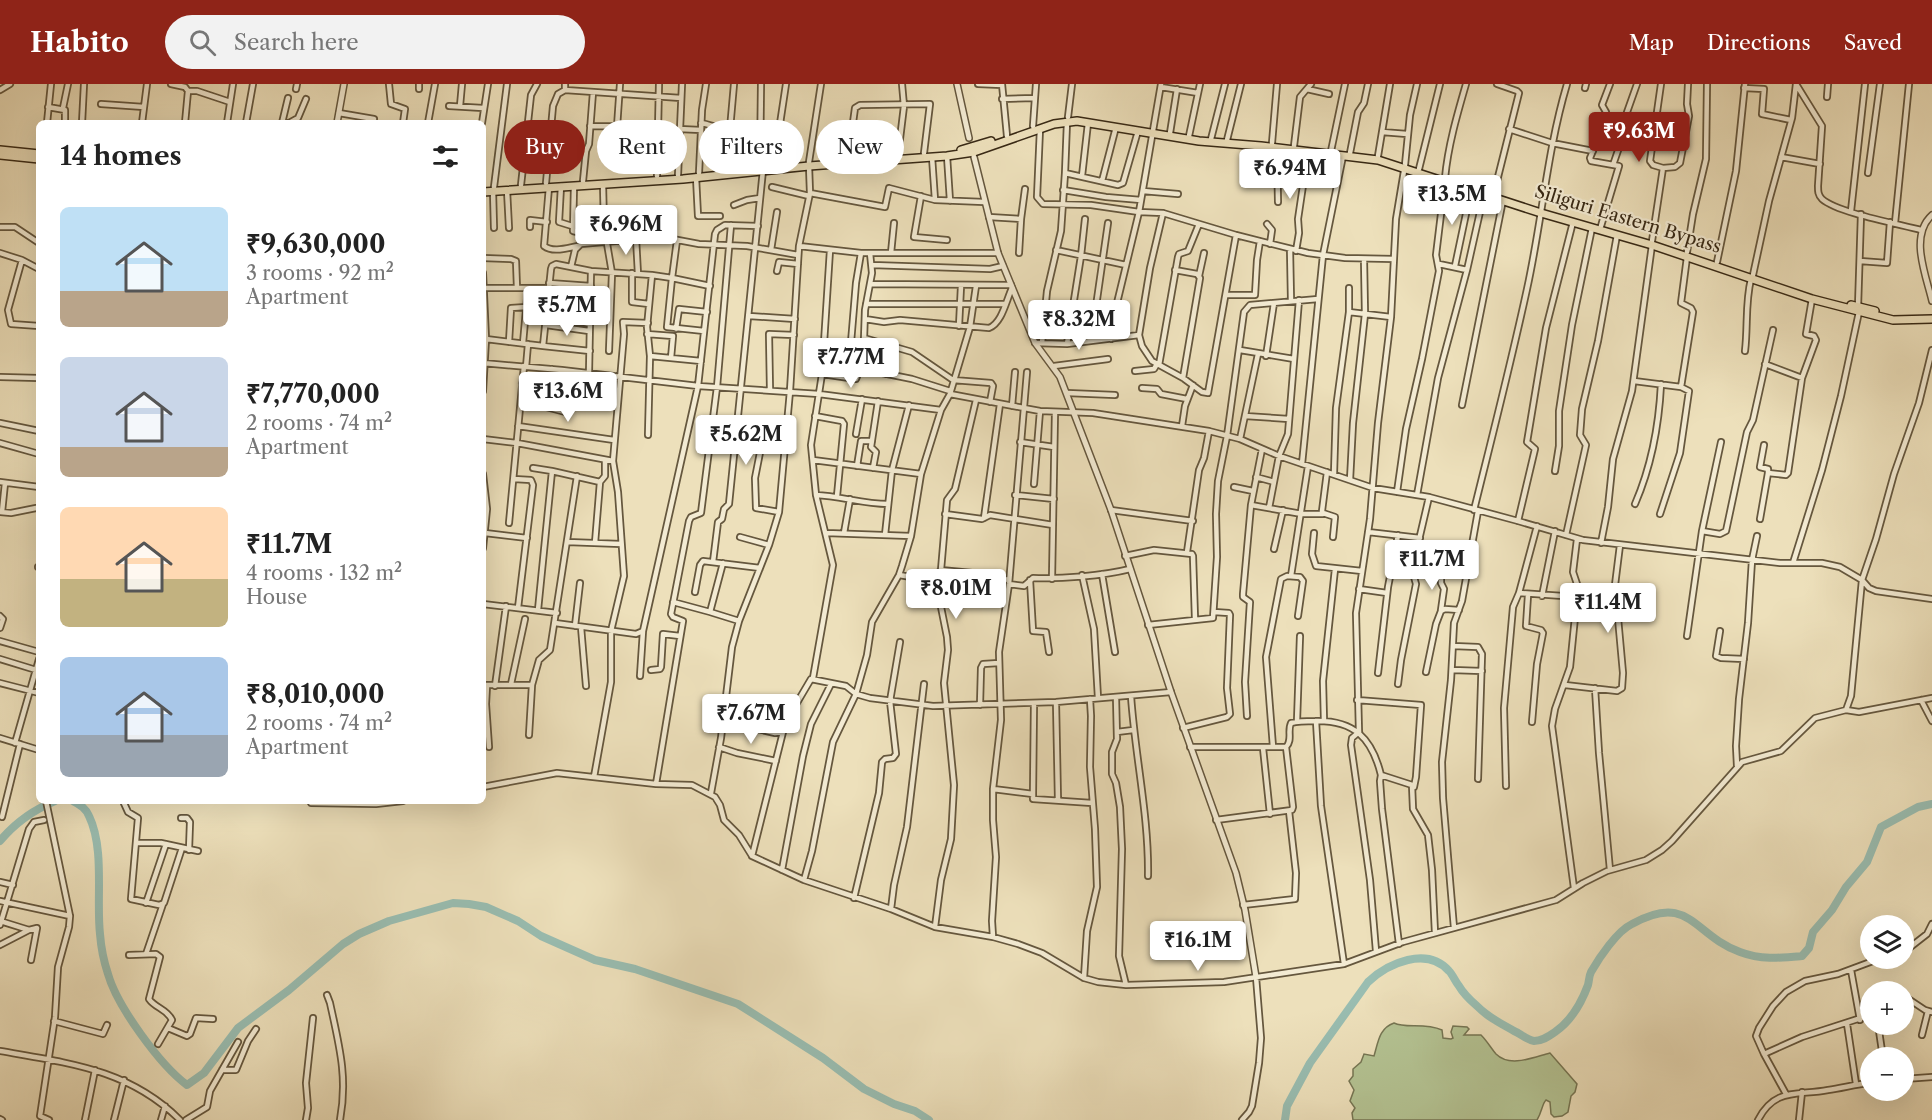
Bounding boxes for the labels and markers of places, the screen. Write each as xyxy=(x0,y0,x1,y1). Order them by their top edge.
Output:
pin: ₹9.63M xyxy=(1590,112,1688,163)
pin: ₹6.94M xyxy=(1241,149,1339,200)
pin: ₹13.5M xyxy=(1403,175,1501,226)
pin: ₹6.96M xyxy=(577,205,675,256)
pin: ₹5.7M xyxy=(525,286,609,337)
pin: ₹8.32M xyxy=(1030,300,1128,351)
pin: ₹7.77M xyxy=(802,338,900,389)
pin: ₹13.6M xyxy=(519,372,617,423)
pin: ₹5.62M xyxy=(697,415,795,466)
pin: ₹11.7M xyxy=(1383,540,1481,591)
pin: ₹8.01M xyxy=(907,569,1005,620)
pin: ₹11.4M xyxy=(1559,583,1657,634)
pin: ₹7.67M xyxy=(702,694,800,745)
pin: ₹16.1M xyxy=(1149,921,1247,972)

